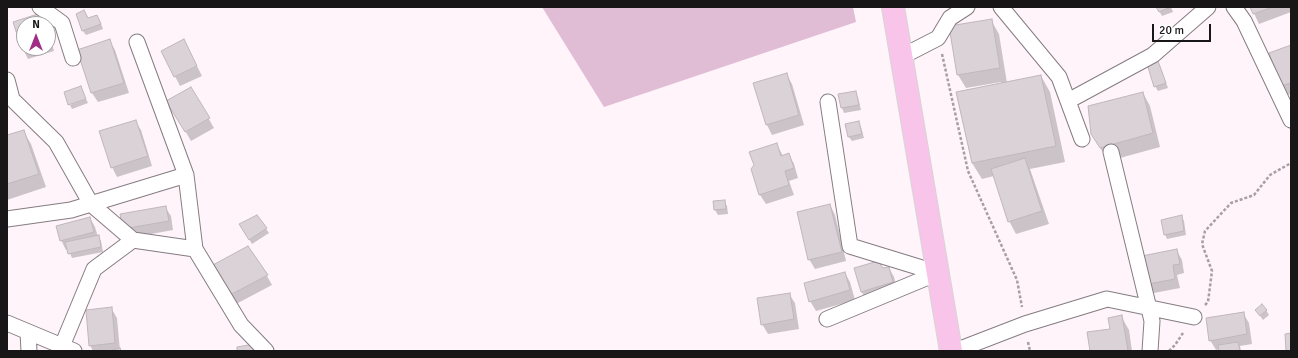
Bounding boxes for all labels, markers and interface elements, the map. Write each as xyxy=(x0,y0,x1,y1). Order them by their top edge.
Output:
north arrow xyxy=(16,16,56,56)
scale bar xyxy=(1154,16,1213,42)
text: N xyxy=(32,18,40,31)
text: 20 m xyxy=(1159,23,1184,38)

